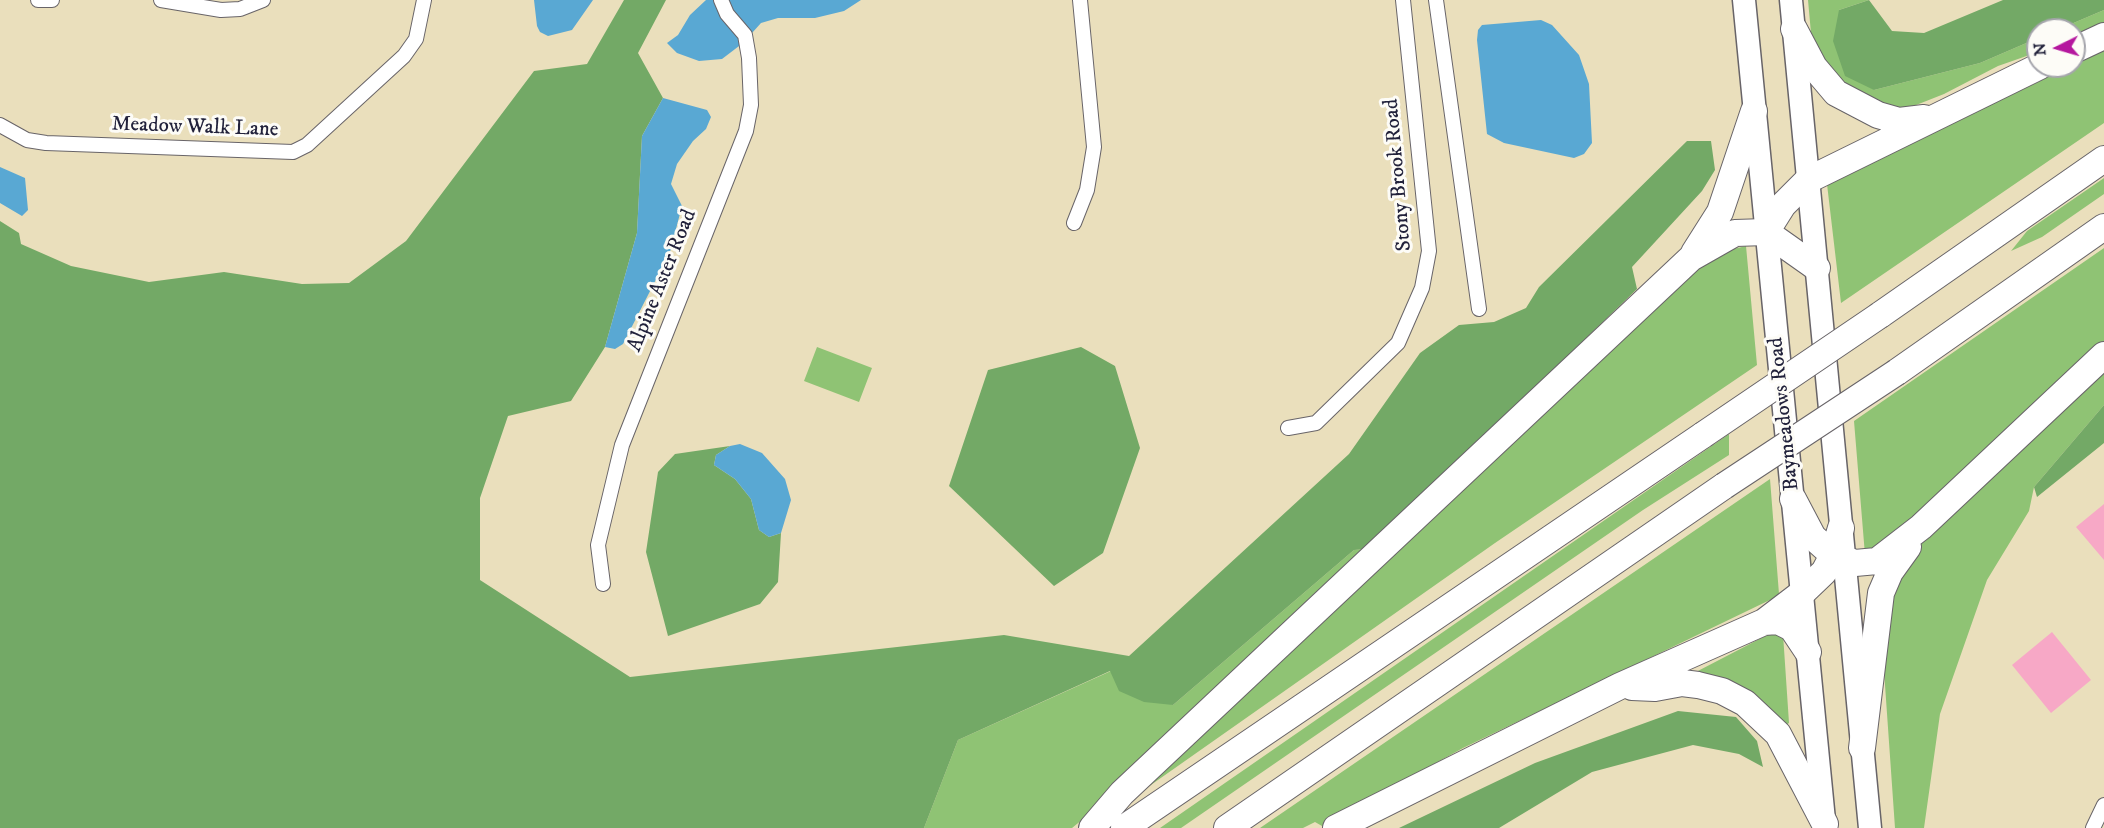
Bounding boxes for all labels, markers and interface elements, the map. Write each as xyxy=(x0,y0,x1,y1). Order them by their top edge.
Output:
north arrow xyxy=(2026,18,2086,78)
text: N xyxy=(2030,42,2051,57)
street label: Stony Brook Road xyxy=(1380,98,1418,252)
street label: Meadow Walk Lane xyxy=(111,112,279,144)
street label: Alpine Aster Road xyxy=(623,206,703,356)
street label: Baymeadows Road xyxy=(1764,336,1806,492)

